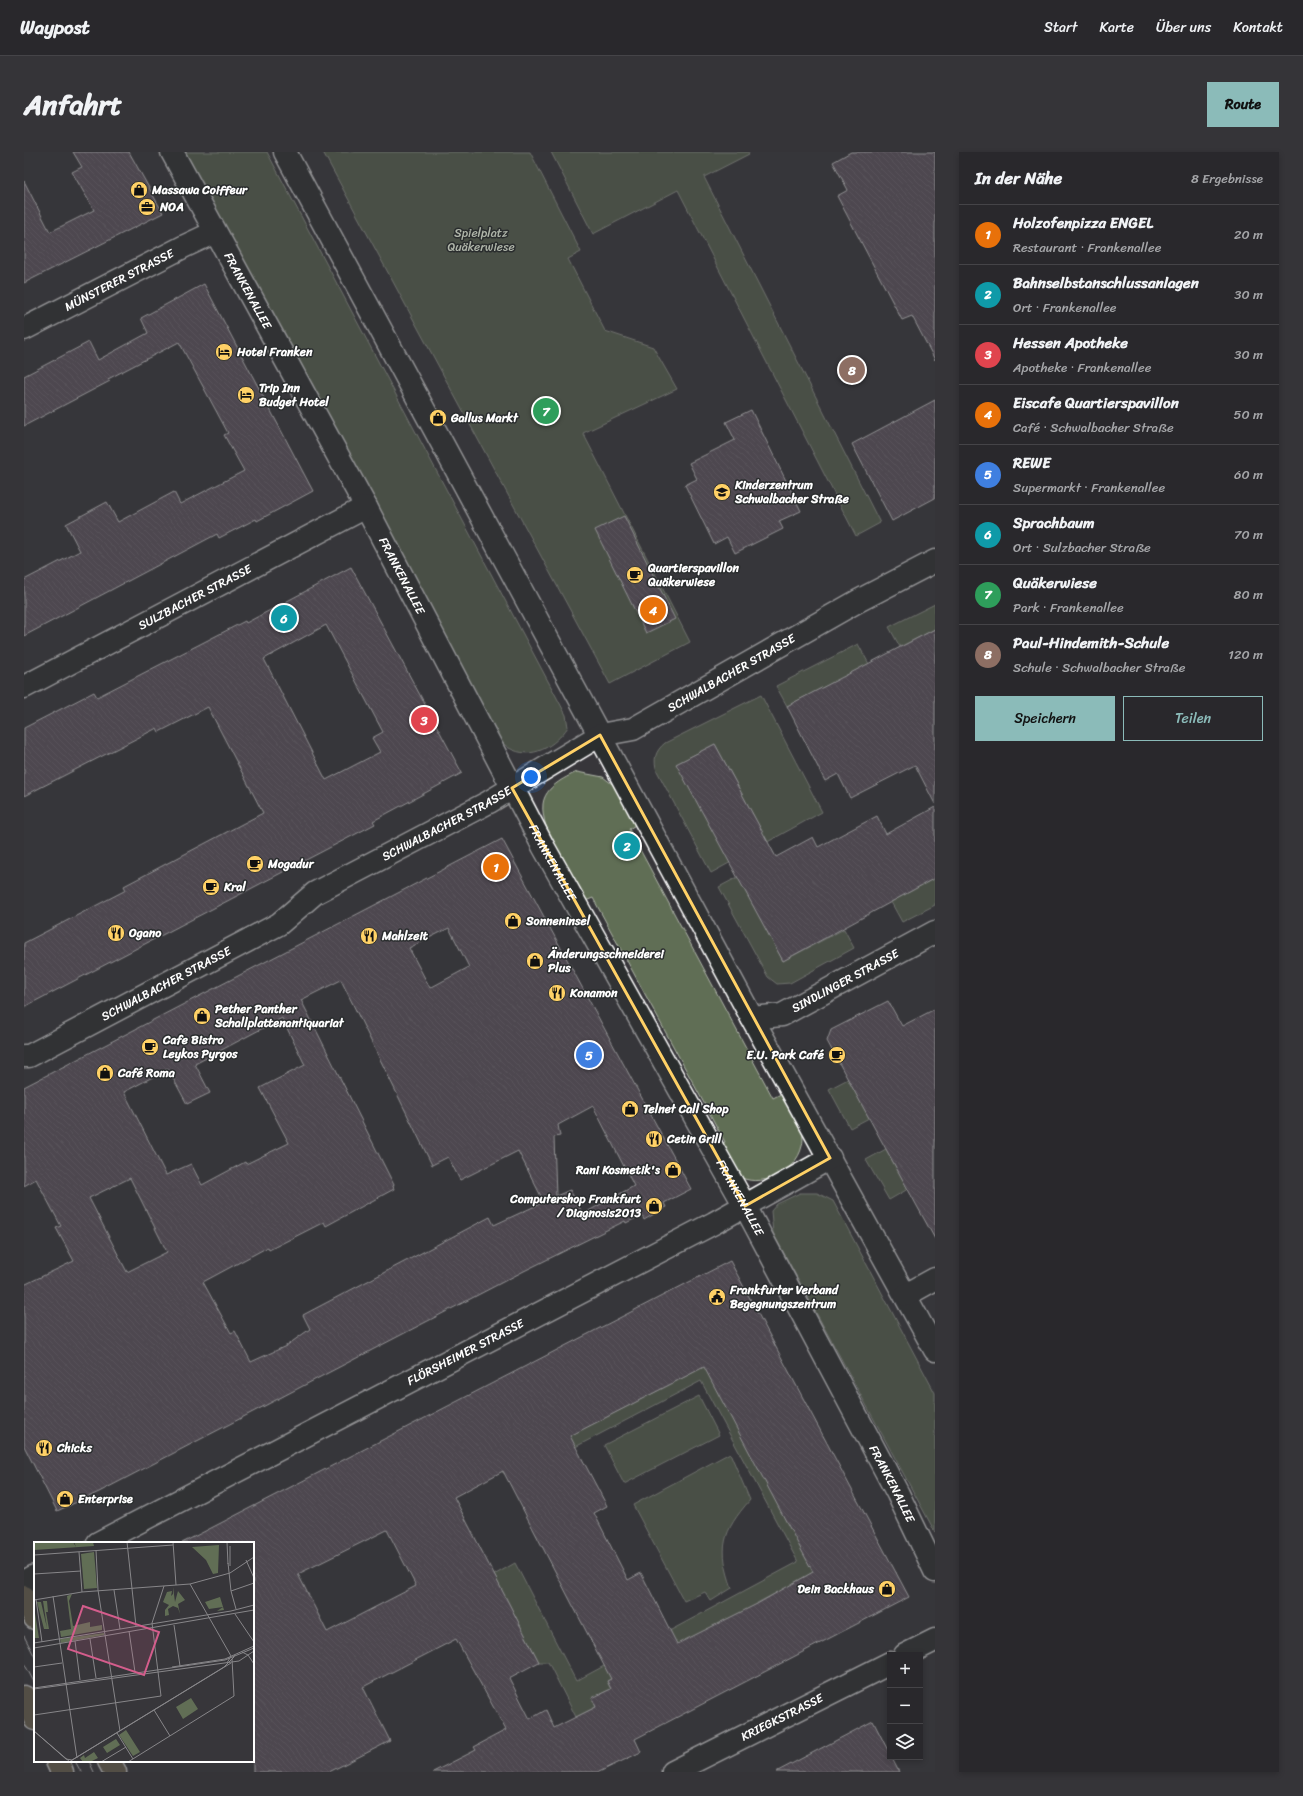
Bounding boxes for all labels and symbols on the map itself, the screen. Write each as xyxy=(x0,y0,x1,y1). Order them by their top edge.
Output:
place label: Massawa Coiffeur xyxy=(151,179,248,201)
shop icon: Massawa Coiffeur xyxy=(129,180,149,200)
place label: NOA xyxy=(159,196,184,218)
office icon: NOA xyxy=(137,197,157,217)
park label: Spielplatz Quäkerwiese xyxy=(447,222,515,258)
street label: MÜNSTERER STRASSE xyxy=(60,242,179,317)
street label: FRANKENALLEE xyxy=(218,248,278,334)
place label: Hotel Franken xyxy=(236,341,313,363)
hotel icon: Hotel Franken xyxy=(214,342,234,362)
pin: 8 xyxy=(839,355,865,385)
place label: Trip Inn Budget Hotel xyxy=(259,377,329,413)
hotel icon: Trip Inn Budget Hotel xyxy=(236,385,256,405)
pin: 7 xyxy=(533,396,559,426)
place label: Gallus Markt xyxy=(450,407,519,429)
shop icon: Gallus Markt xyxy=(428,408,448,428)
place label: Kinderzentrum Schwalbacher Straße xyxy=(734,474,850,510)
school or university icon: Kinderzentrum Schwalbacher Straße xyxy=(712,482,732,502)
street label: FRANKENALLEE xyxy=(372,533,432,620)
street label: SULZBACHER STRASSE xyxy=(134,557,257,636)
place label: Quartierspavillon Quäkerwiese xyxy=(647,557,740,593)
cafe icon: Quartierspavillon Quäkerwiese xyxy=(625,565,645,585)
pin: 4 xyxy=(640,595,666,625)
pin: 6 xyxy=(271,603,297,633)
street label: SCHWALBACHER STRASSE xyxy=(663,627,801,718)
pin: 3 xyxy=(411,705,437,735)
your location xyxy=(521,767,541,787)
street label: SCHWALBACHER STRASSE xyxy=(378,779,517,867)
street label: FRANKENALLEE xyxy=(522,820,583,906)
pin: 2 xyxy=(614,831,640,861)
pin: 1 xyxy=(483,852,509,882)
place label: Mogadur xyxy=(267,853,315,875)
cafe icon: Mogadur xyxy=(245,854,265,874)
place label: Kral xyxy=(223,876,246,898)
cafe icon: Kral xyxy=(201,877,221,897)
place label: Sonneninsel xyxy=(525,910,591,932)
shop icon: Sonneninsel xyxy=(503,911,523,931)
place label: Ogano xyxy=(128,922,162,944)
restaurant icon: Ogano xyxy=(106,923,126,943)
place label: Mahlzeit xyxy=(381,925,429,947)
restaurant icon: Mahlzeit xyxy=(359,926,379,946)
street label: SCHWALBACHER STRASSE xyxy=(97,940,236,1027)
street label: SINDLINGER STRASSE xyxy=(787,942,904,1019)
place label: Änderungsschneiderei Plus xyxy=(547,943,665,979)
shop icon: Änderungsschneiderei Plus xyxy=(525,951,545,971)
place label: Konamon xyxy=(569,982,618,1004)
restaurant icon: Konamon xyxy=(547,983,567,1003)
place label: Pether Panther Schallplattenantiquariat xyxy=(214,998,345,1034)
shop icon: Pether Panther Schallplattenantiquariat xyxy=(192,1006,212,1026)
place label: Cafe Bistro Leykos Pyrgos xyxy=(162,1029,238,1065)
cafe icon: Cafe Bistro Leykos Pyrgos xyxy=(140,1037,160,1057)
pin: 5 xyxy=(576,1040,602,1070)
place label: E.U. Park Café xyxy=(747,1044,825,1066)
cafe icon: E.U. Park Café xyxy=(827,1045,847,1065)
place label: Café Roma xyxy=(117,1062,176,1084)
shop icon: Café Roma xyxy=(95,1063,115,1083)
place label: Telnet Call Shop xyxy=(643,1098,729,1120)
shop icon: Telnet Call Shop xyxy=(620,1099,640,1119)
place label: Cetin Grill xyxy=(666,1128,722,1150)
restaurant icon: Cetin Grill xyxy=(644,1129,664,1149)
street label: FRANKENALLEE xyxy=(710,1155,771,1241)
place label: Rani Kosmetik's xyxy=(575,1159,661,1181)
shop icon: Rani Kosmetik's xyxy=(663,1160,683,1180)
place label: Computershop Frankfurt / Diagnosis2013 xyxy=(509,1188,642,1224)
shop icon: Computershop Frankfurt / Diagnosis2013 xyxy=(644,1196,664,1216)
place label: Frankfurter Verband Begegnungszentrum xyxy=(729,1279,840,1315)
public building icon: Frankfurter Verband Begegnungszentrum xyxy=(707,1287,727,1307)
street label: FLÖRSHEIMER STRASSE xyxy=(403,1312,529,1392)
place label: Chicks xyxy=(56,1437,92,1459)
restaurant icon: Chicks xyxy=(34,1438,54,1458)
street label: FRANKENALLEE xyxy=(863,1441,922,1527)
place label: Enterprise xyxy=(78,1488,133,1510)
shop icon: Enterprise xyxy=(55,1489,75,1509)
inset map xyxy=(34,1542,254,1762)
place label: Dein Backhaus xyxy=(797,1578,874,1600)
shop icon: Dein Backhaus xyxy=(877,1579,897,1599)
street label: KRIEGKSTRASSE xyxy=(737,1687,828,1747)

